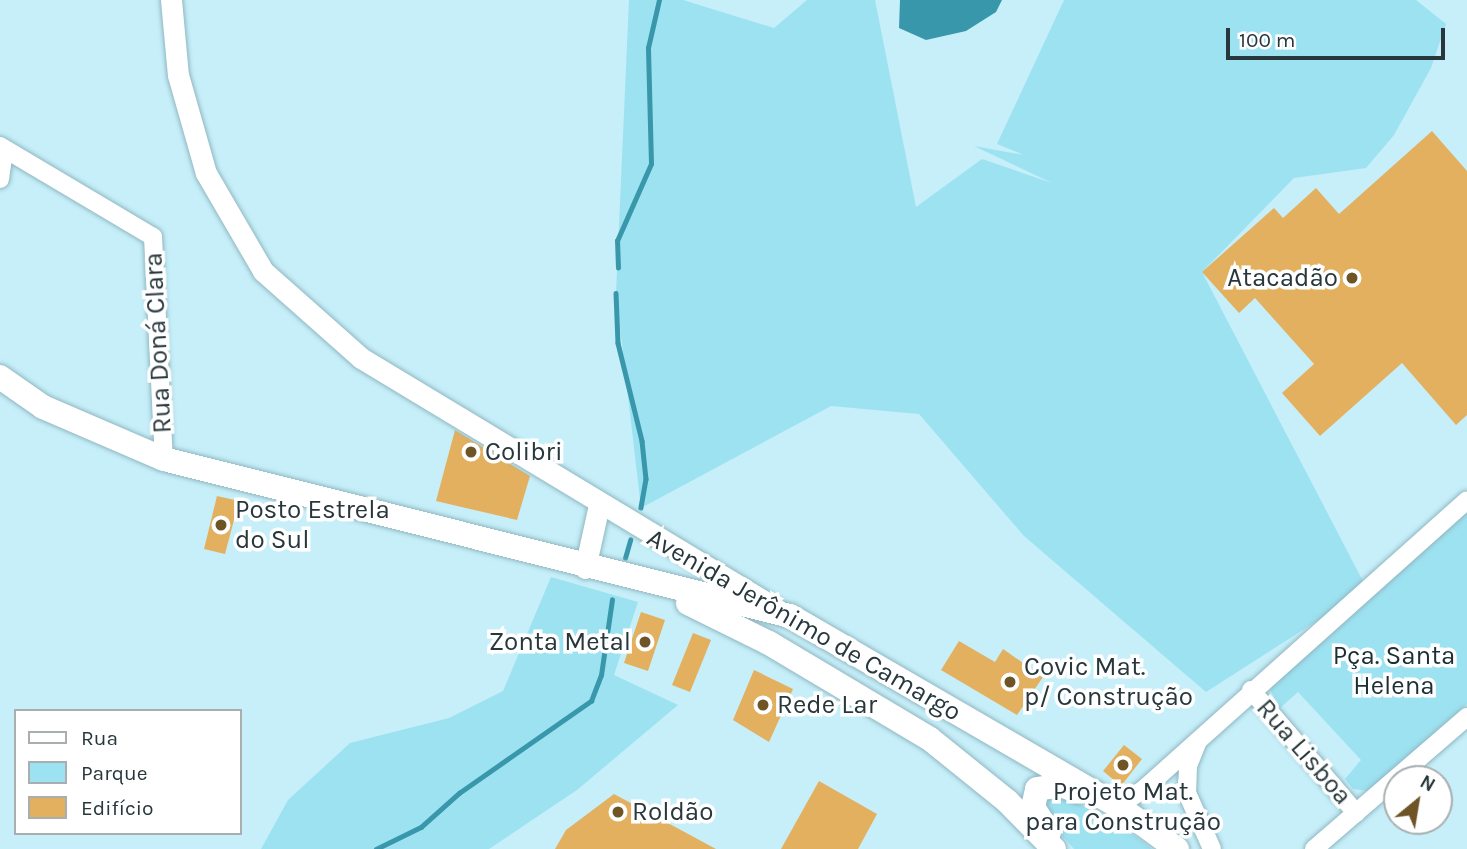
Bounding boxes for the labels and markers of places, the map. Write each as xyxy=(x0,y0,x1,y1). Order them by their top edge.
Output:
place label: Atacadão xyxy=(1227,262,1338,294)
marker: Atacadão xyxy=(1344,270,1360,286)
place label: Colibri xyxy=(485,436,563,468)
marker: Colibri xyxy=(463,444,479,460)
place label: Posto Estrela do Sul xyxy=(235,494,390,556)
marker: Posto Estrela do Sul xyxy=(213,517,229,533)
place label: Zonta Metal xyxy=(489,626,631,658)
marker: Zonta Metal xyxy=(637,634,653,650)
place label: Covic Mat. p/ Construção xyxy=(1024,651,1193,712)
marker: Covic Mat. p/ Construção xyxy=(1002,674,1018,690)
place label: Rede Lar xyxy=(777,689,877,721)
marker: Rede Lar xyxy=(755,697,771,713)
marker: Projeto Mat. para Construção xyxy=(1115,757,1131,773)
place label: Projeto Mat. para Construção xyxy=(1025,776,1221,838)
place label: Roldão xyxy=(632,796,713,828)
marker: Roldão xyxy=(610,804,626,820)

